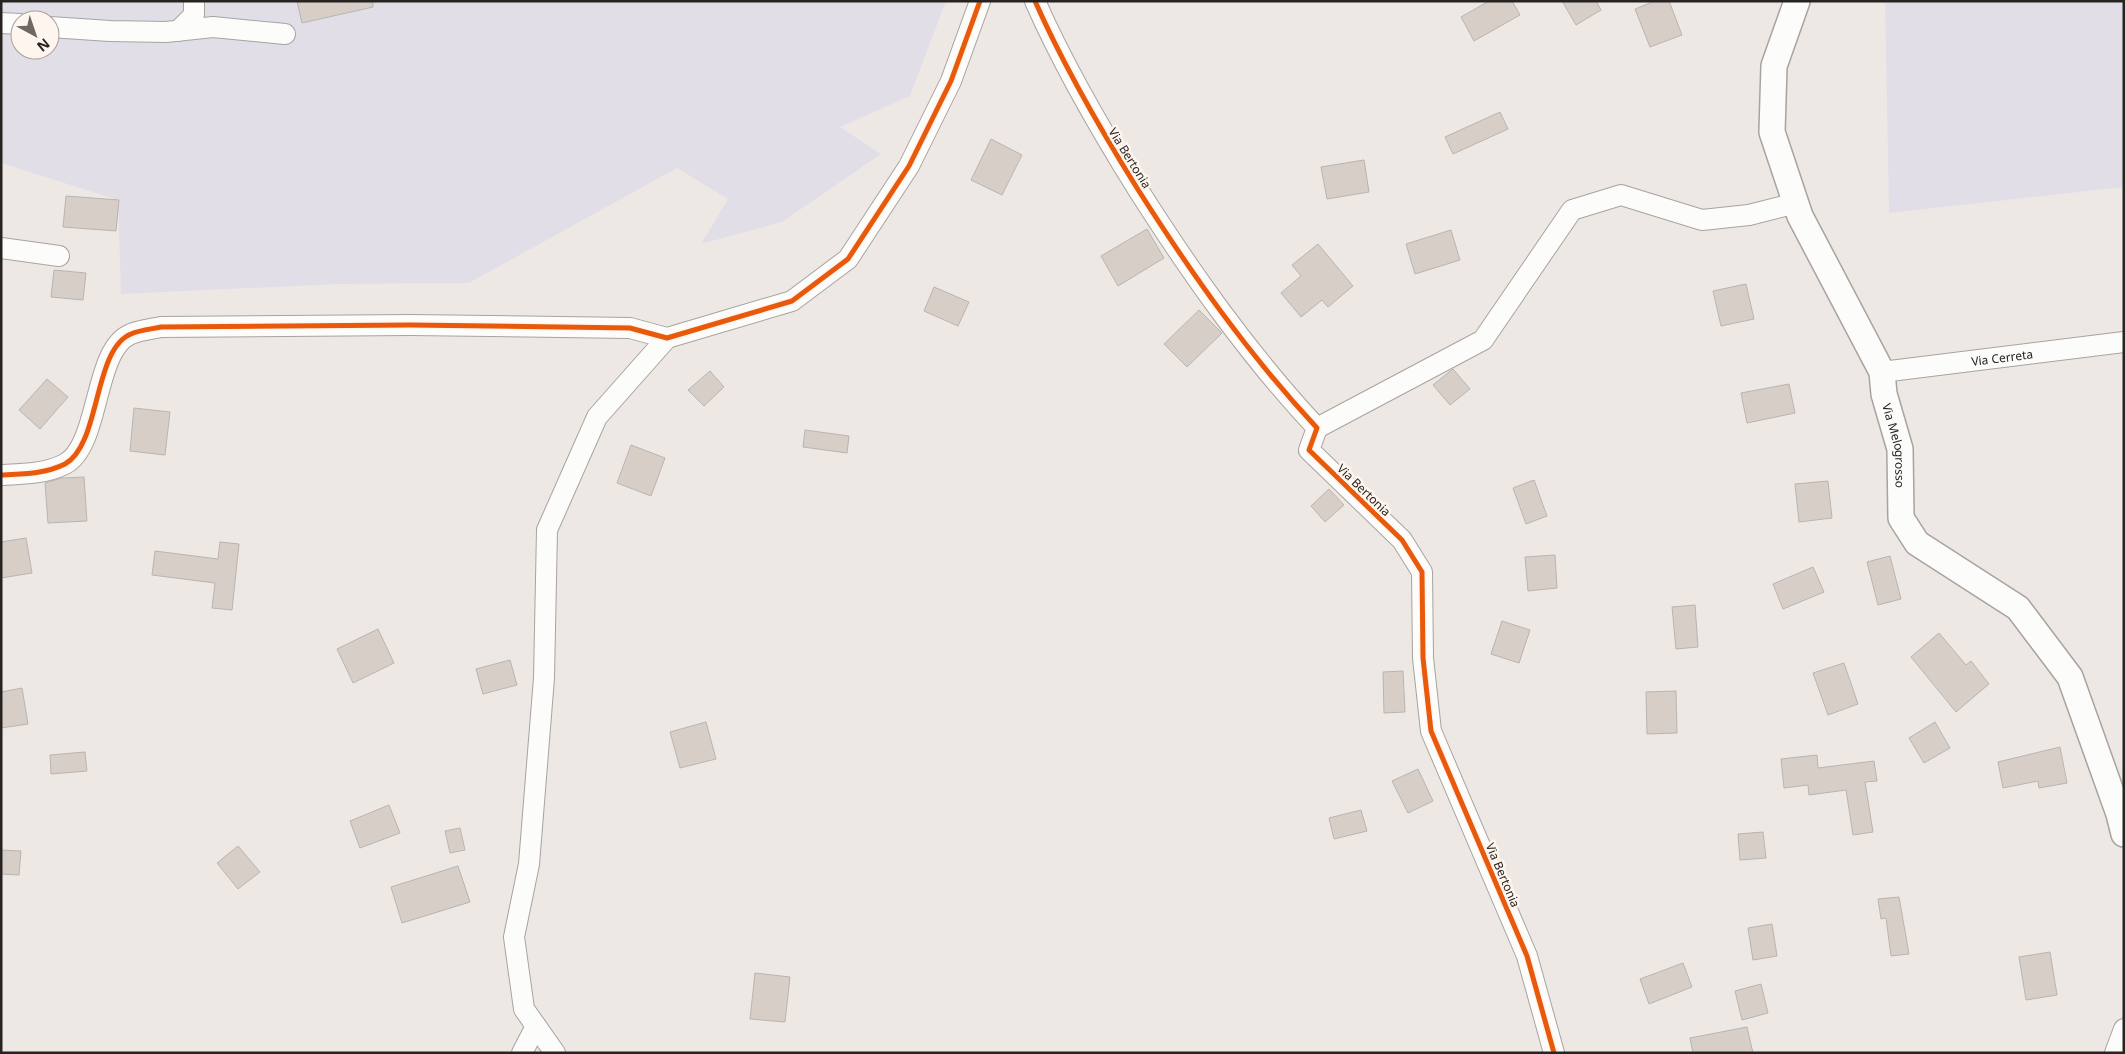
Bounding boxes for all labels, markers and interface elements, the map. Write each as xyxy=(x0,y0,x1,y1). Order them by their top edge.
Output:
north arrow xyxy=(10,10,60,60)
text: N xyxy=(33,34,54,56)
street label: Via Bertonia xyxy=(1105,124,1155,192)
street label: Via Cerreta xyxy=(1970,345,2034,369)
street label: Via Melogrosso xyxy=(1879,401,1909,488)
street label: Via Bertonia xyxy=(1333,460,1395,520)
street label: Via Bertonia xyxy=(1482,840,1524,910)

